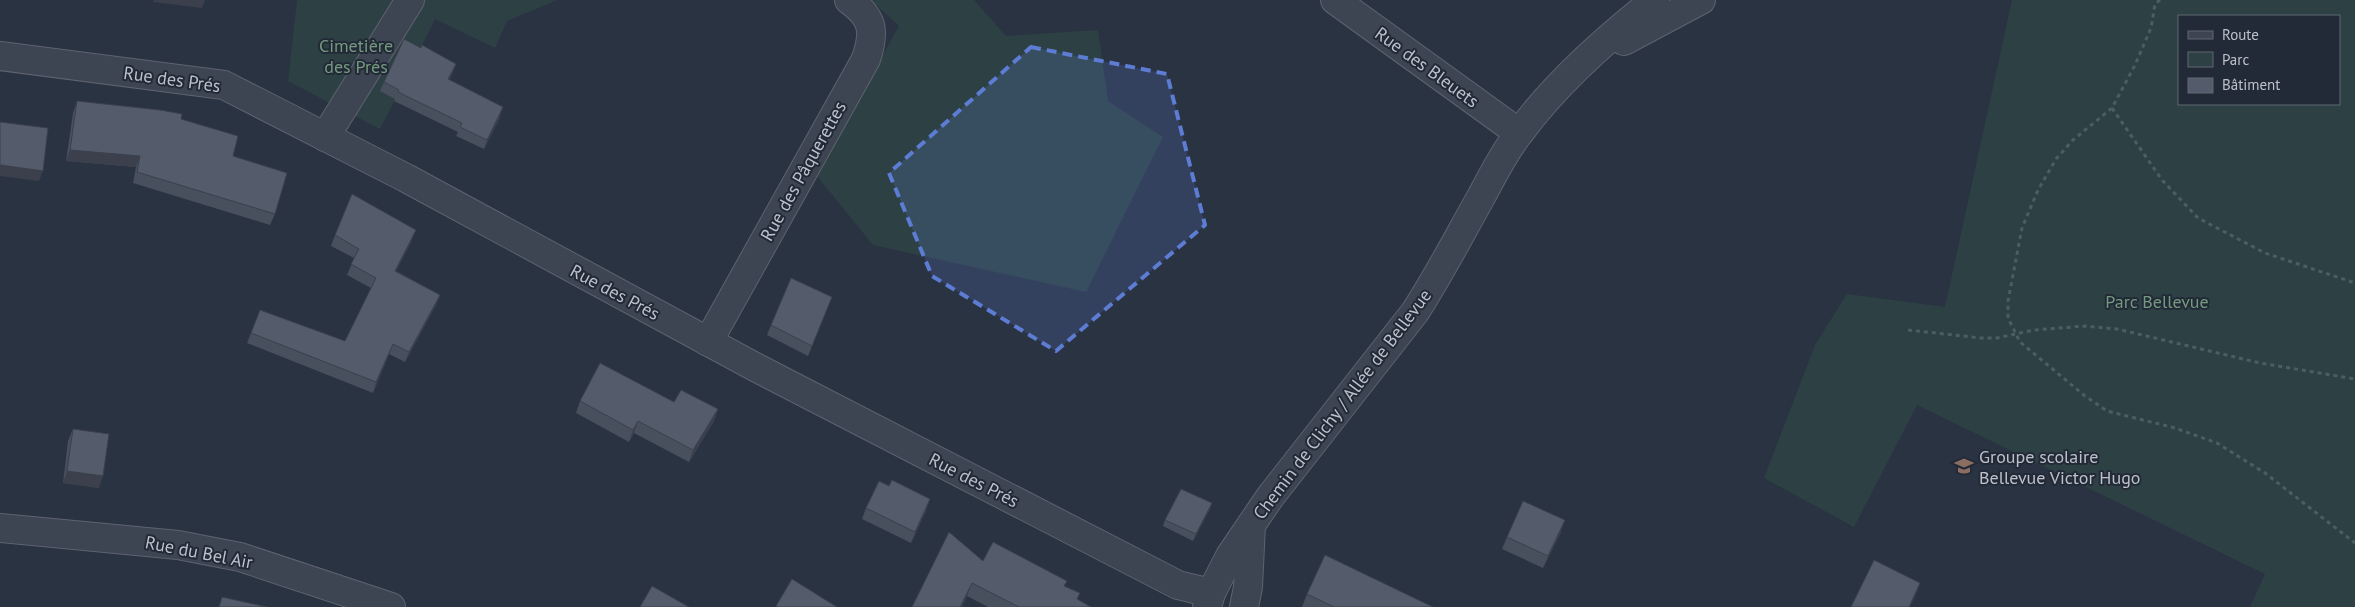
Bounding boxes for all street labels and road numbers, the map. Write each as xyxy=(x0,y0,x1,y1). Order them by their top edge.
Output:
street label: Rue des Bleuets xyxy=(1371,22,1483,112)
street label: Rue des Prés xyxy=(122,61,222,97)
street label: Rue des Pâquerettes xyxy=(755,97,851,245)
street label: Rue des Prés xyxy=(566,259,664,325)
street label: Chemin de Clichy / Allée de Bellevue xyxy=(1248,284,1436,524)
street label: Rue des Prés xyxy=(925,448,1023,512)
street label: Rue du Bel Air xyxy=(143,530,255,574)

